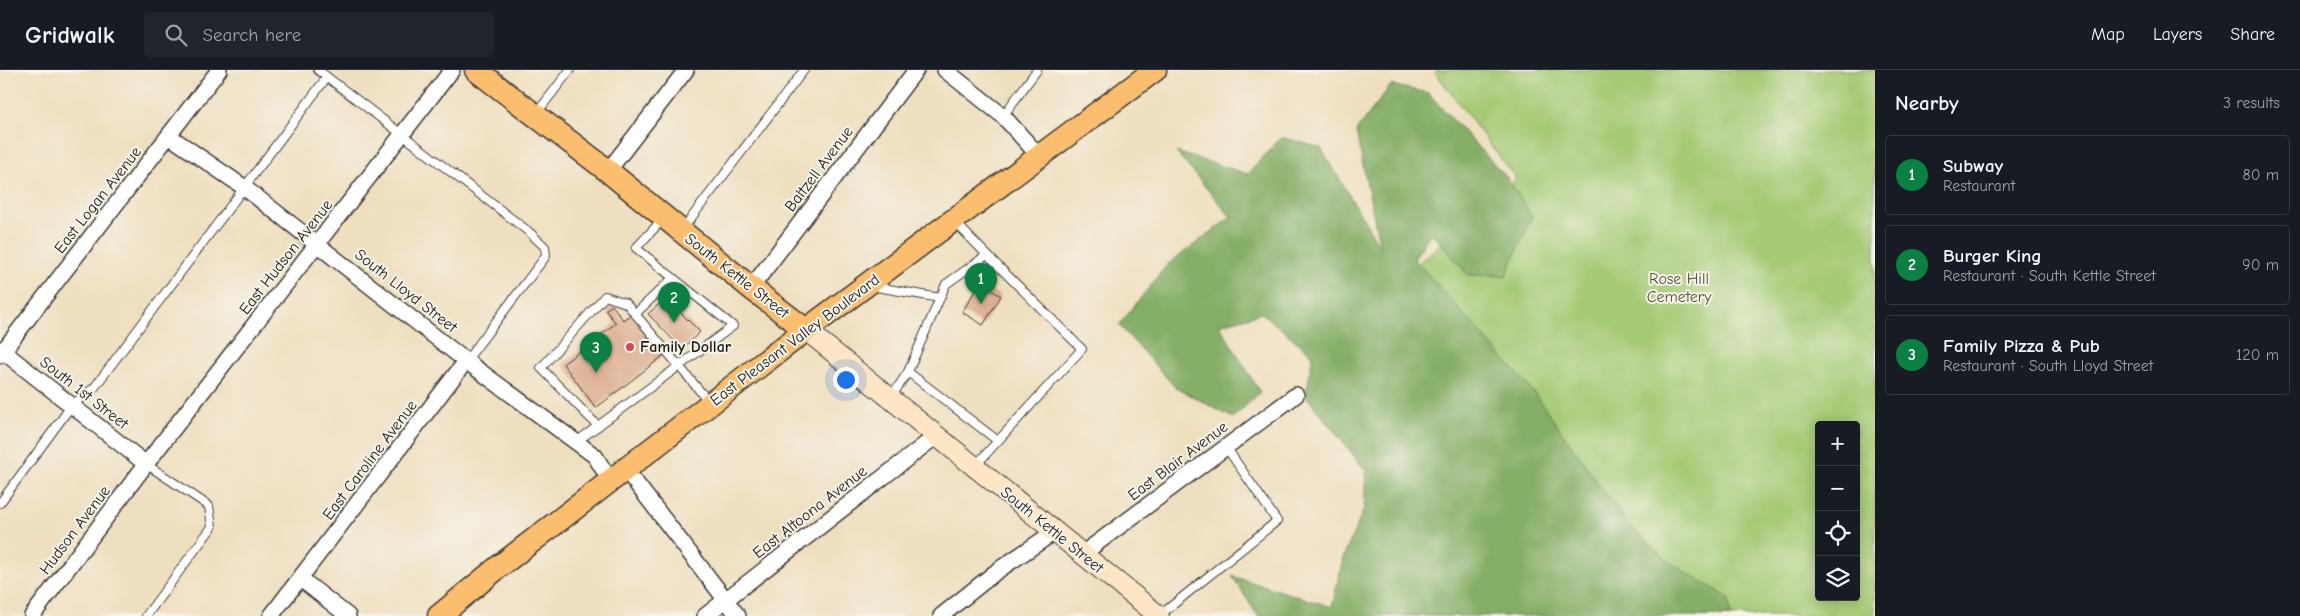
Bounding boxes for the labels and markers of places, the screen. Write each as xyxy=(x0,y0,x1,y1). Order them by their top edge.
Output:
pin: 1 xyxy=(965,263,997,304)
pin: 2 xyxy=(658,282,690,323)
pin: 3 xyxy=(580,332,612,373)
place label: Family Dollar xyxy=(640,338,732,356)
marker: Family Dollar xyxy=(624,341,636,353)

